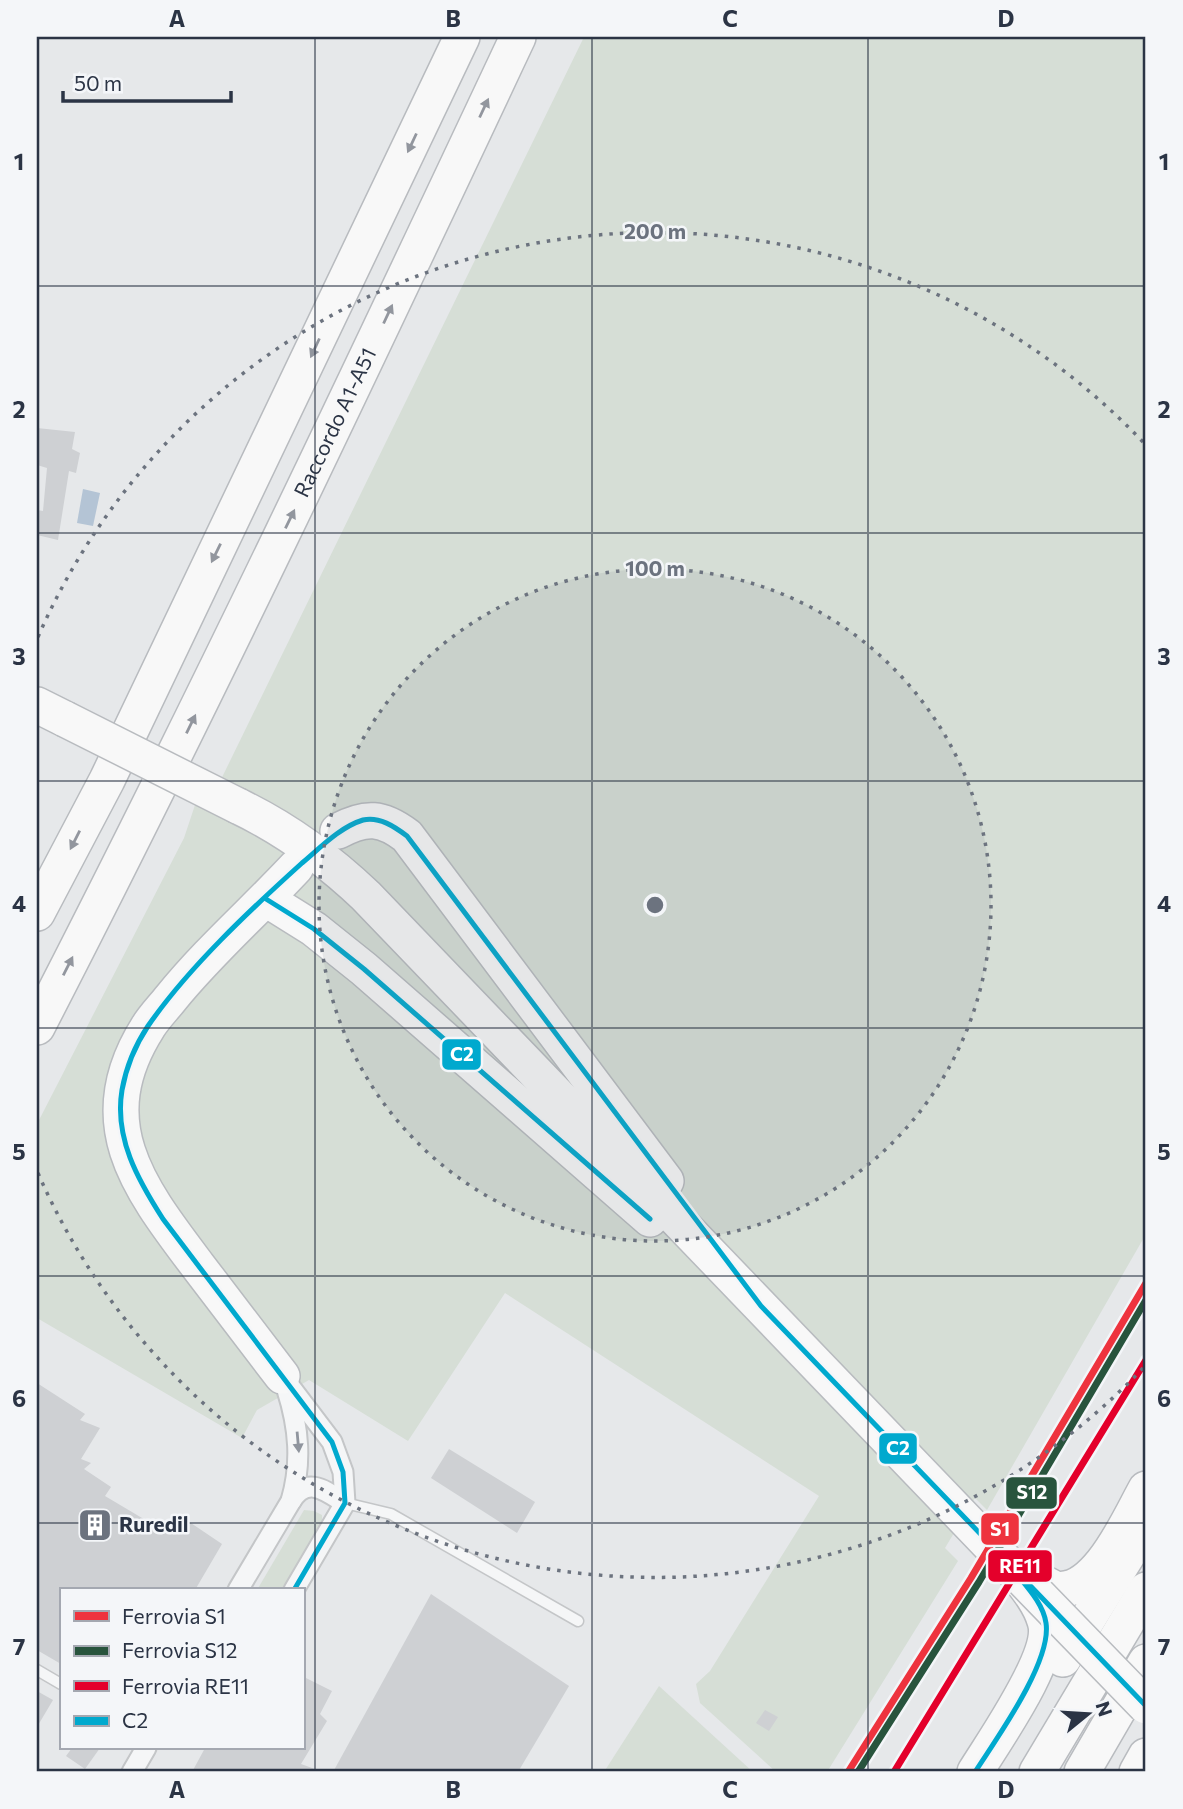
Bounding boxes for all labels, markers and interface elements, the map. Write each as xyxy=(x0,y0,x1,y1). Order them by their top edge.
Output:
text: A xyxy=(169,4,186,32)
text: B xyxy=(445,4,461,32)
text: C xyxy=(722,4,738,32)
text: D xyxy=(998,4,1015,32)
scale bar xyxy=(63,60,231,104)
text: 50 m xyxy=(74,70,122,95)
one-way arrow xyxy=(479,98,490,118)
one-way arrow xyxy=(406,133,418,153)
text: 1 xyxy=(14,147,24,175)
text: 1 xyxy=(1159,147,1169,175)
text: 200 m xyxy=(624,218,686,243)
one-way arrow xyxy=(382,304,394,324)
one-way arrow xyxy=(309,338,321,358)
street label: Raccordo A1-A51 xyxy=(288,343,380,501)
text: 2 xyxy=(12,395,26,423)
text: 2 xyxy=(1157,395,1171,423)
one-way arrow xyxy=(284,509,296,529)
one-way arrow xyxy=(211,543,222,563)
text: 100 m xyxy=(625,555,685,580)
text: 3 xyxy=(12,642,26,670)
text: 3 xyxy=(1157,642,1171,670)
one-way arrow xyxy=(185,714,196,734)
one-way arrow xyxy=(69,830,80,850)
text: 4 xyxy=(12,889,26,917)
text: 4 xyxy=(1157,889,1171,917)
centre of rings xyxy=(643,893,667,917)
one-way arrow xyxy=(62,956,74,976)
line badge: C2 xyxy=(441,1038,482,1071)
text: C2 xyxy=(450,1042,474,1065)
text: 5 xyxy=(12,1137,26,1165)
text: 5 xyxy=(1157,1137,1171,1165)
text: 6 xyxy=(12,1384,26,1412)
text: 6 xyxy=(1157,1384,1171,1412)
one-way arrow xyxy=(293,1431,304,1453)
line badge: C2 xyxy=(878,1432,918,1465)
text: C2 xyxy=(886,1436,910,1459)
line badge: S12 xyxy=(1005,1476,1058,1510)
text: S12 xyxy=(1017,1480,1047,1503)
building icon: Ruredil xyxy=(76,1506,114,1544)
place label: Ruredil xyxy=(119,1511,189,1536)
line badge: S1 xyxy=(980,1512,1020,1546)
text: S1 xyxy=(990,1517,1010,1540)
line badge: RE11 xyxy=(987,1549,1053,1583)
text: RE11 xyxy=(999,1554,1041,1577)
legend xyxy=(60,1588,304,1750)
text: Ferrovia S1 xyxy=(122,1603,226,1628)
text: 7 xyxy=(13,1632,25,1660)
text: 7 xyxy=(1158,1632,1170,1660)
text: Ferrovia S12 xyxy=(122,1637,237,1662)
text: Ferrovia RE11 xyxy=(122,1673,249,1698)
north arrow xyxy=(1054,1680,1124,1750)
text: N xyxy=(1092,1698,1118,1719)
text: C2 xyxy=(122,1707,148,1732)
text: A xyxy=(169,1775,186,1803)
text: B xyxy=(445,1775,461,1803)
text: C xyxy=(722,1775,738,1803)
text: D xyxy=(998,1775,1015,1803)

